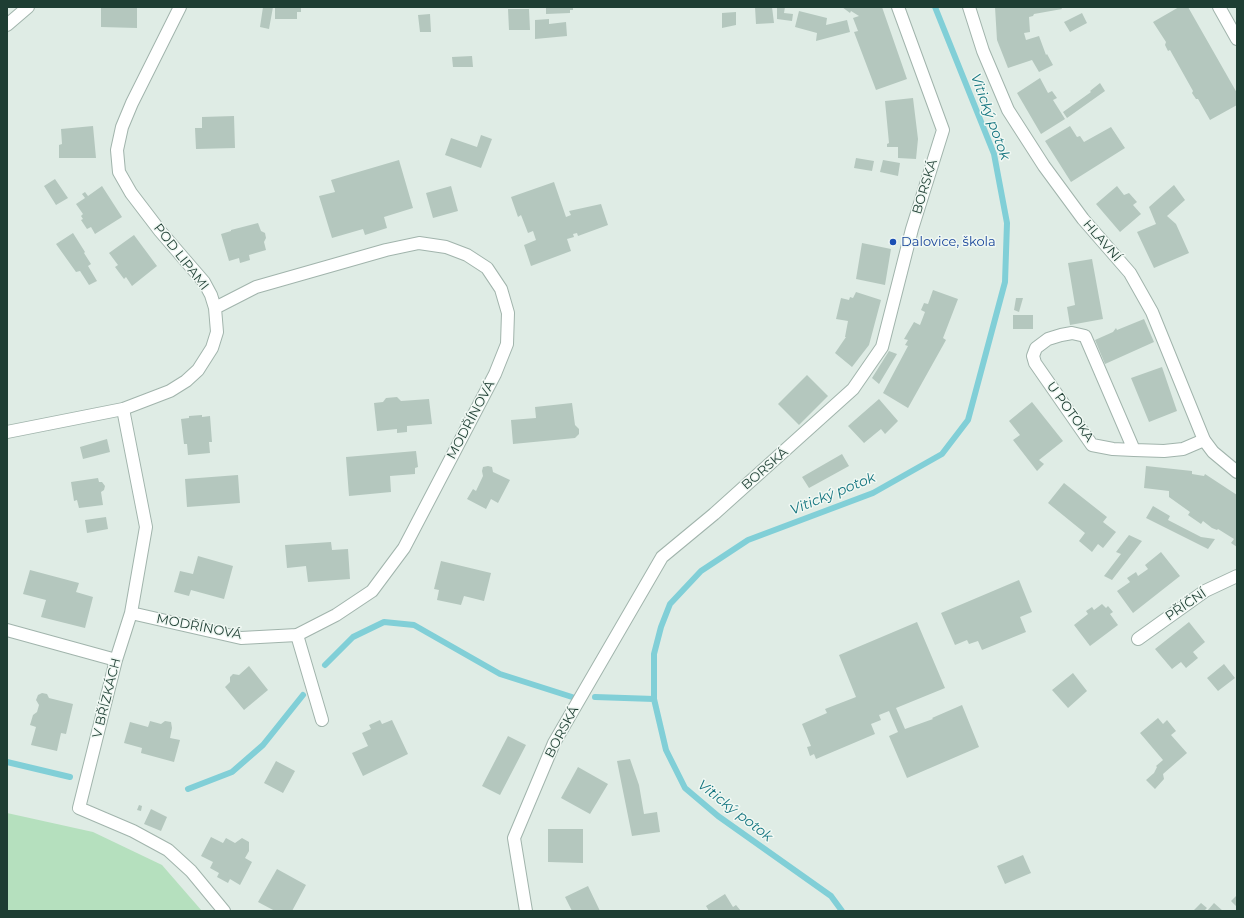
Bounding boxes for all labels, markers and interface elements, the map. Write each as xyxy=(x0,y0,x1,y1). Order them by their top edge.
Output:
water label: Vitický potok xyxy=(967,72,1013,162)
street label: BORSKÁ xyxy=(909,158,941,216)
street label: HLAVNÍ xyxy=(1080,217,1124,265)
street label: POD LIPAMI xyxy=(150,221,212,293)
place label: Dalovice, škola xyxy=(901,234,996,250)
marker: Dalovice, škola xyxy=(888,237,898,247)
street label: MODŘÍNOVÁ xyxy=(444,378,498,462)
street label: U POTOKA xyxy=(1043,379,1097,445)
street label: BORSKÁ xyxy=(739,445,791,493)
water label: Vitický potok xyxy=(788,469,878,519)
street label: PŘÍČNÍ xyxy=(1162,586,1210,624)
street label: MODŘÍNOVÁ xyxy=(155,611,243,643)
street label: V BŘÍZKÁCH xyxy=(90,656,124,740)
street label: BORSKÁ xyxy=(542,703,582,761)
water label: Vitický potok xyxy=(694,777,776,845)

